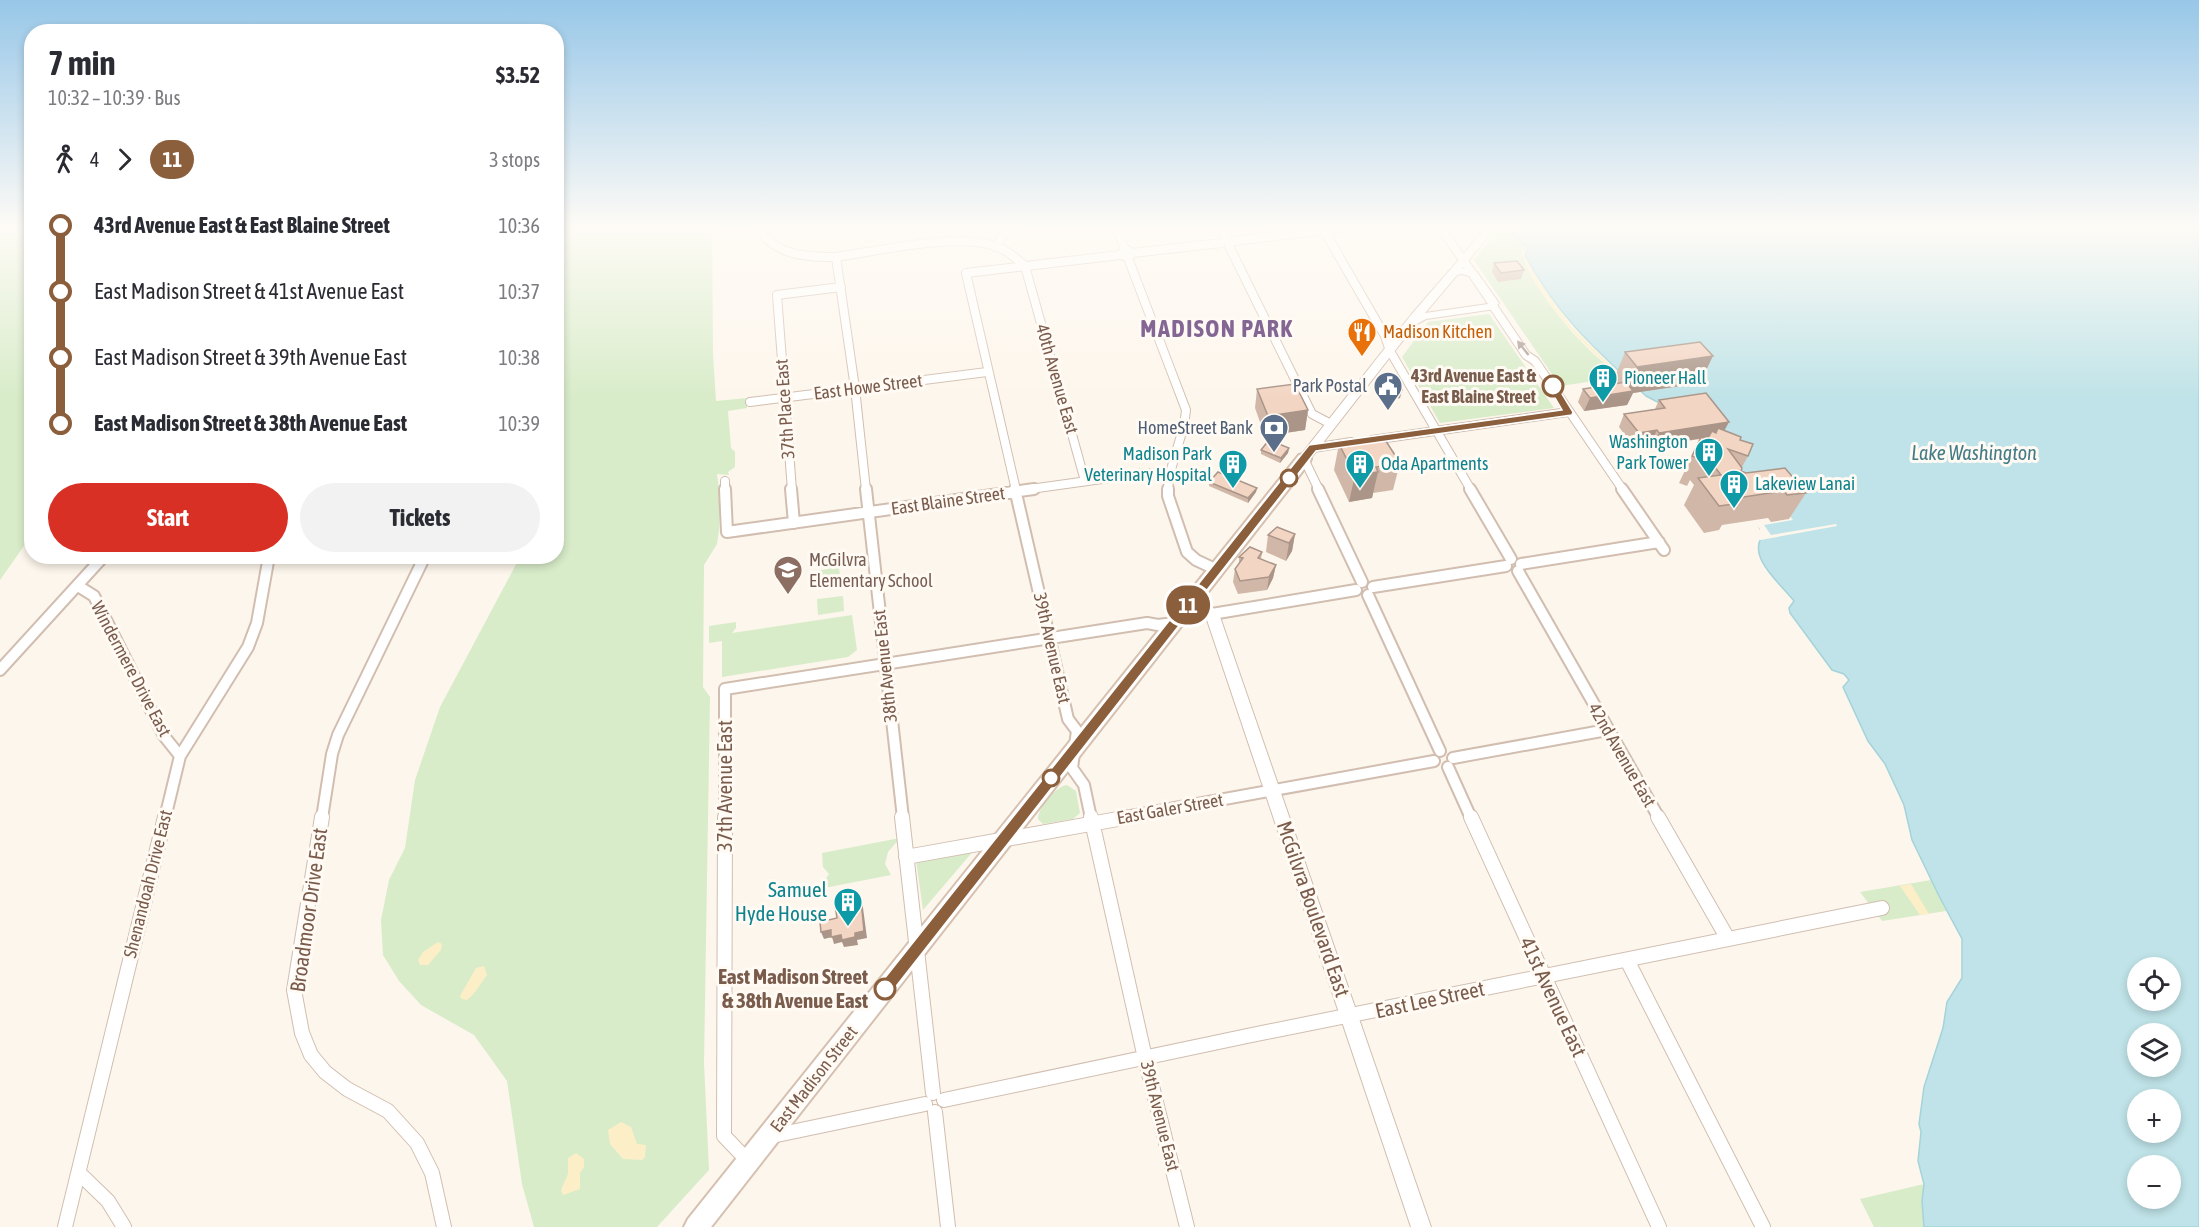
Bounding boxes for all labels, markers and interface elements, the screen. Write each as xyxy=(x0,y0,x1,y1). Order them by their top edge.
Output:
text: 7 min xyxy=(48,44,115,82)
text: $3.52 xyxy=(496,62,540,88)
text: 10:32 – 10:39 · Bus xyxy=(48,86,181,109)
icon: walk xyxy=(48,143,81,176)
icon: forward xyxy=(108,143,141,176)
text: 11 xyxy=(162,147,182,171)
text: 4 xyxy=(90,148,99,171)
text: 3 stops xyxy=(489,148,540,171)
text: 43rd Avenue East & East Blaine Street xyxy=(94,212,390,238)
text: 10:36 xyxy=(498,214,540,237)
text: East Madison Street & 41st Avenue East xyxy=(94,278,404,304)
text: 10:37 xyxy=(498,280,540,303)
district label: MADISON PARK xyxy=(1140,315,1294,342)
restaurant icon: Madison Kitchen xyxy=(1346,316,1378,358)
place label: Madison Kitchen xyxy=(1383,321,1492,342)
street label: 40th Avenue East xyxy=(1032,322,1083,436)
one-way arrow xyxy=(1517,341,1529,356)
text: East Madison Street & 39th Avenue East xyxy=(94,344,407,370)
text: 10:38 xyxy=(498,346,540,369)
street label: 37th Place East xyxy=(771,358,798,460)
building icon: Pioneer Hall xyxy=(1587,362,1619,404)
place label: 43rd Avenue East & East Blaine Street xyxy=(1410,365,1537,407)
place label: Pioneer Hall xyxy=(1624,367,1706,388)
street label: East Howe Street xyxy=(812,369,924,404)
public building icon: Park Postal xyxy=(1372,370,1404,412)
place label: Park Postal xyxy=(1293,375,1367,396)
marker: 43rd Avenue East & East Blaine Street xyxy=(1542,375,1564,397)
text: East Madison Street & 38th Avenue East xyxy=(94,410,407,436)
text: 10:39 xyxy=(498,412,540,435)
bank icon: HomeStreet Bank xyxy=(1258,412,1290,454)
place label: HomeStreet Bank xyxy=(1137,417,1253,438)
place label: Washington Park Tower xyxy=(1609,431,1689,473)
building icon: Washington Park Tower xyxy=(1693,436,1725,478)
water label: Lake Washington xyxy=(1911,441,2037,464)
place label: Madison Park Veterinary Hospital xyxy=(1084,443,1212,485)
building icon: Madison Park Veterinary Hospital xyxy=(1217,448,1249,490)
building icon: Oda Apartments xyxy=(1344,448,1376,490)
place label: Oda Apartments xyxy=(1381,453,1488,474)
building icon: Lakeview Lanai xyxy=(1718,468,1750,510)
unlabelled marker xyxy=(1280,469,1298,487)
place label: Lakeview Lanai xyxy=(1755,473,1855,494)
street label: East Blaine Street xyxy=(890,482,1006,519)
button: Start xyxy=(48,483,288,552)
button: Tickets xyxy=(300,483,540,552)
place label: McGilvra Elementary School xyxy=(809,549,933,591)
school or university icon: McGilvra Elementary School xyxy=(772,554,804,596)
line badge: 11 xyxy=(1161,586,1215,624)
street label: 39th Avenue East xyxy=(1030,590,1075,705)
text: 11 xyxy=(1178,593,1198,617)
street label: Windermere Drive East xyxy=(87,598,176,740)
street label: 38th Avenue East xyxy=(868,609,901,723)
street label: 42nd Avenue East xyxy=(1584,699,1661,810)
street label: 37th Avenue East xyxy=(712,720,736,852)
unlabelled marker xyxy=(1042,769,1060,787)
street label: East Galer Street xyxy=(1115,789,1225,828)
street label: Shenandoah Drive East xyxy=(119,808,176,960)
street label: McGilvra Boulevard East xyxy=(1273,818,1355,1000)
street label: Broadmoor Drive East xyxy=(285,826,331,993)
place label: Samuel Hyde House xyxy=(735,877,827,925)
building icon: Samuel Hyde House xyxy=(832,886,864,928)
street label: 41st Avenue East xyxy=(1516,933,1592,1060)
map controls xyxy=(2127,957,2181,1209)
button: locate xyxy=(2127,957,2181,1011)
place label: East Madison Street & 38th Avenue East xyxy=(718,964,868,1012)
street label: East Lee Street xyxy=(1373,976,1487,1022)
marker: East Madison Street & 38th Avenue East xyxy=(874,978,896,1000)
street label: East Madison Street xyxy=(766,1022,861,1136)
button: layers xyxy=(2127,1023,2181,1077)
street label: 39th Avenue East xyxy=(1137,1058,1184,1173)
button: + xyxy=(2127,1089,2181,1143)
button: − xyxy=(2127,1155,2181,1209)

